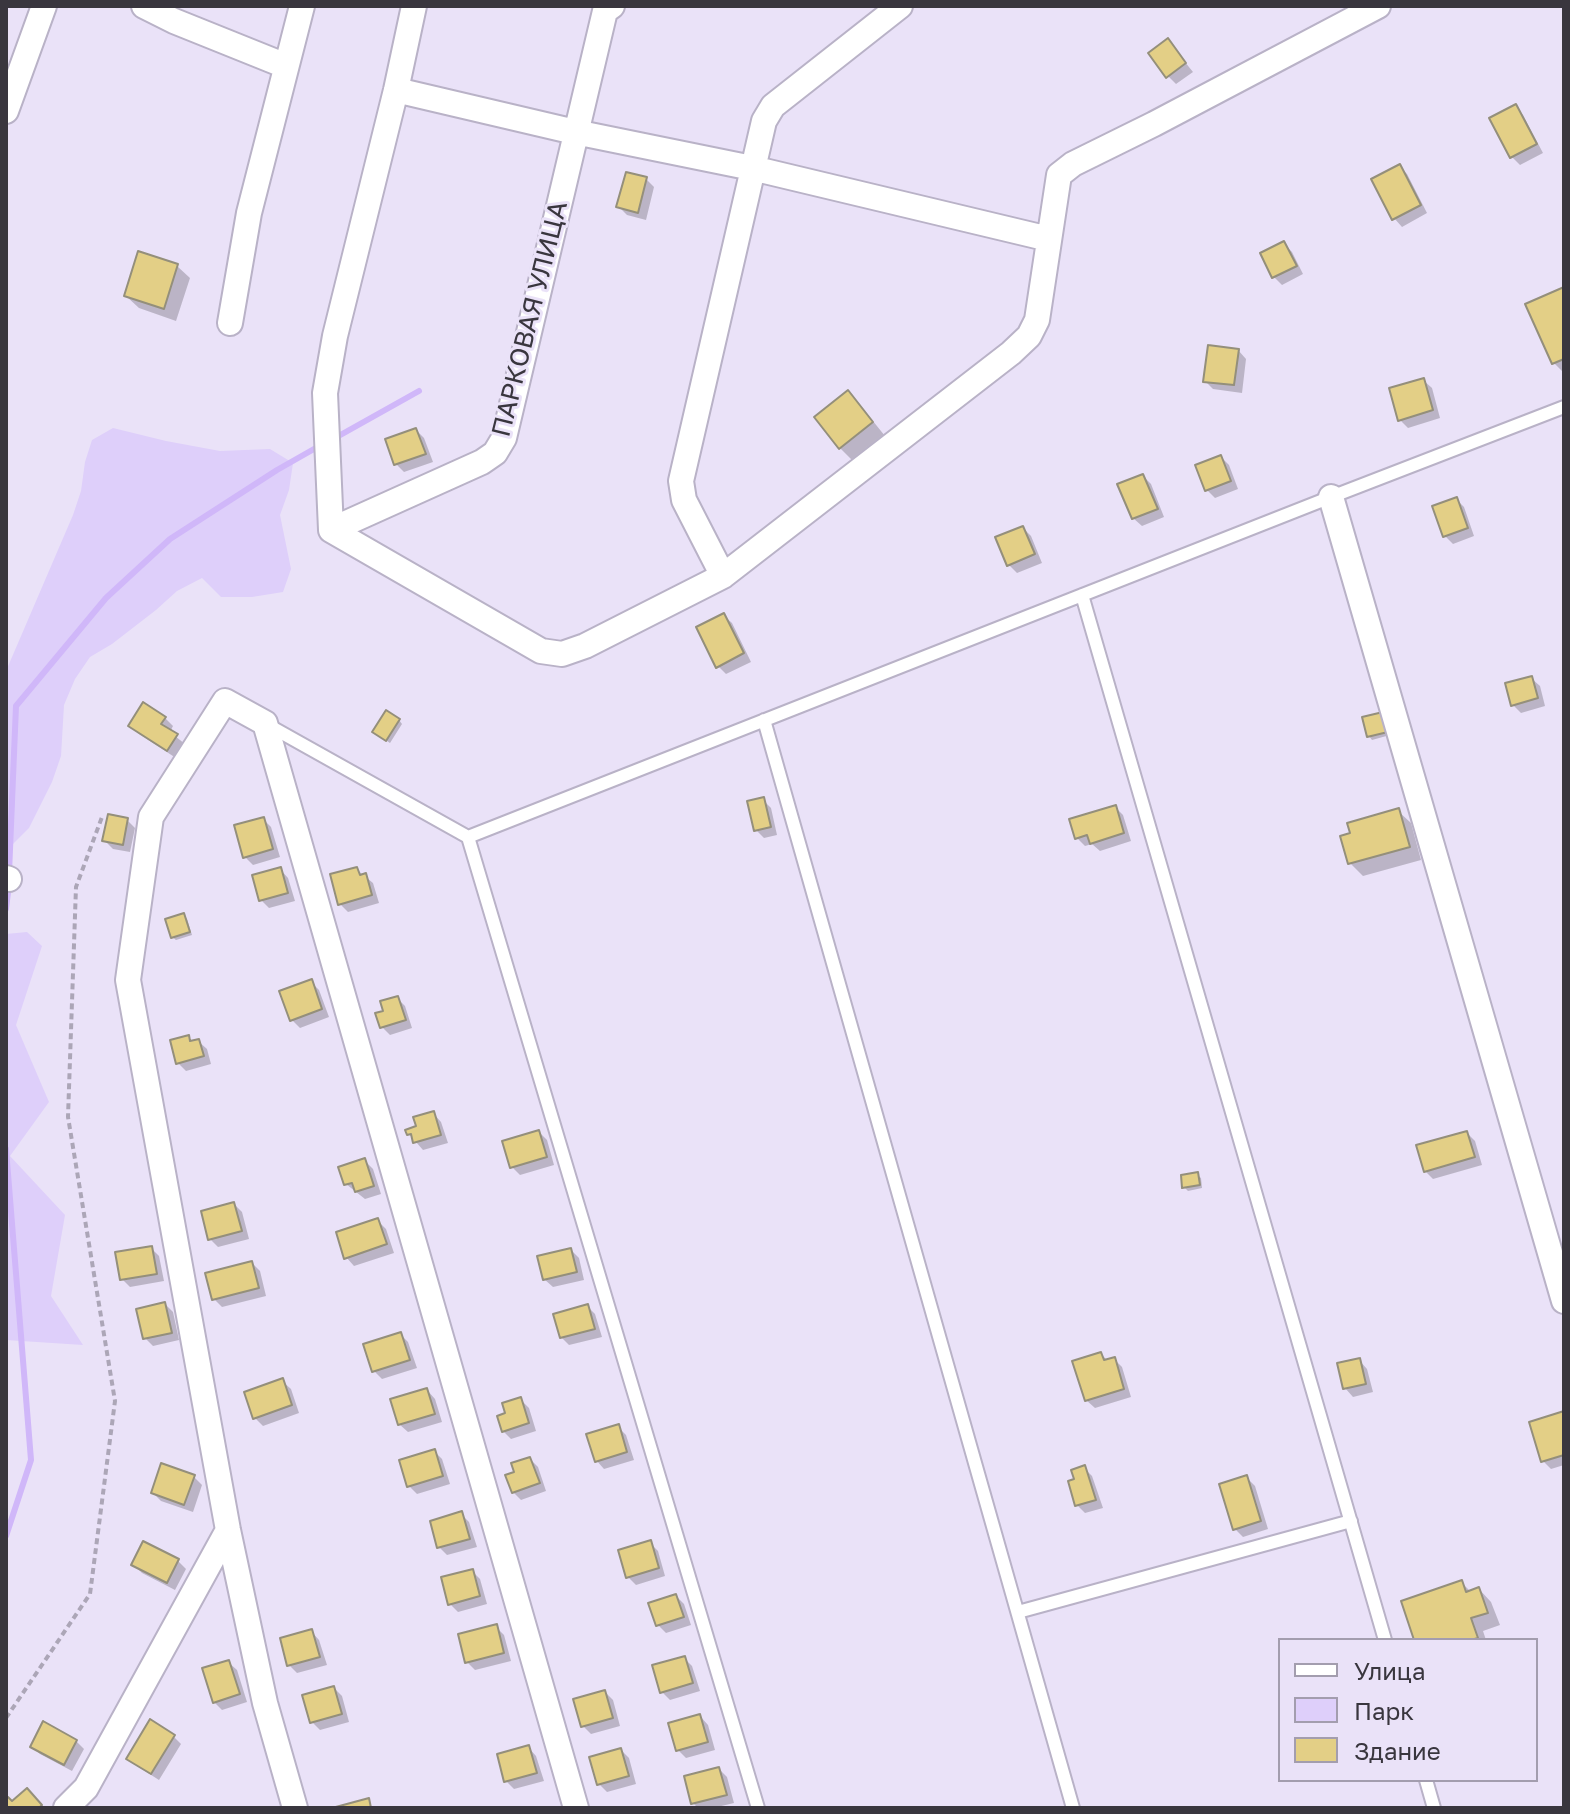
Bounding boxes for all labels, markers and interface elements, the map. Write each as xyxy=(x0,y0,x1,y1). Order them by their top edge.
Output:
street label: ПАРКОВАЯ УЛИЦА xyxy=(486,198,574,440)
legend xyxy=(1278,1638,1538,1782)
text: Улица xyxy=(1354,1656,1426,1685)
text: Парк xyxy=(1354,1696,1414,1725)
text: Здание xyxy=(1354,1736,1441,1765)

